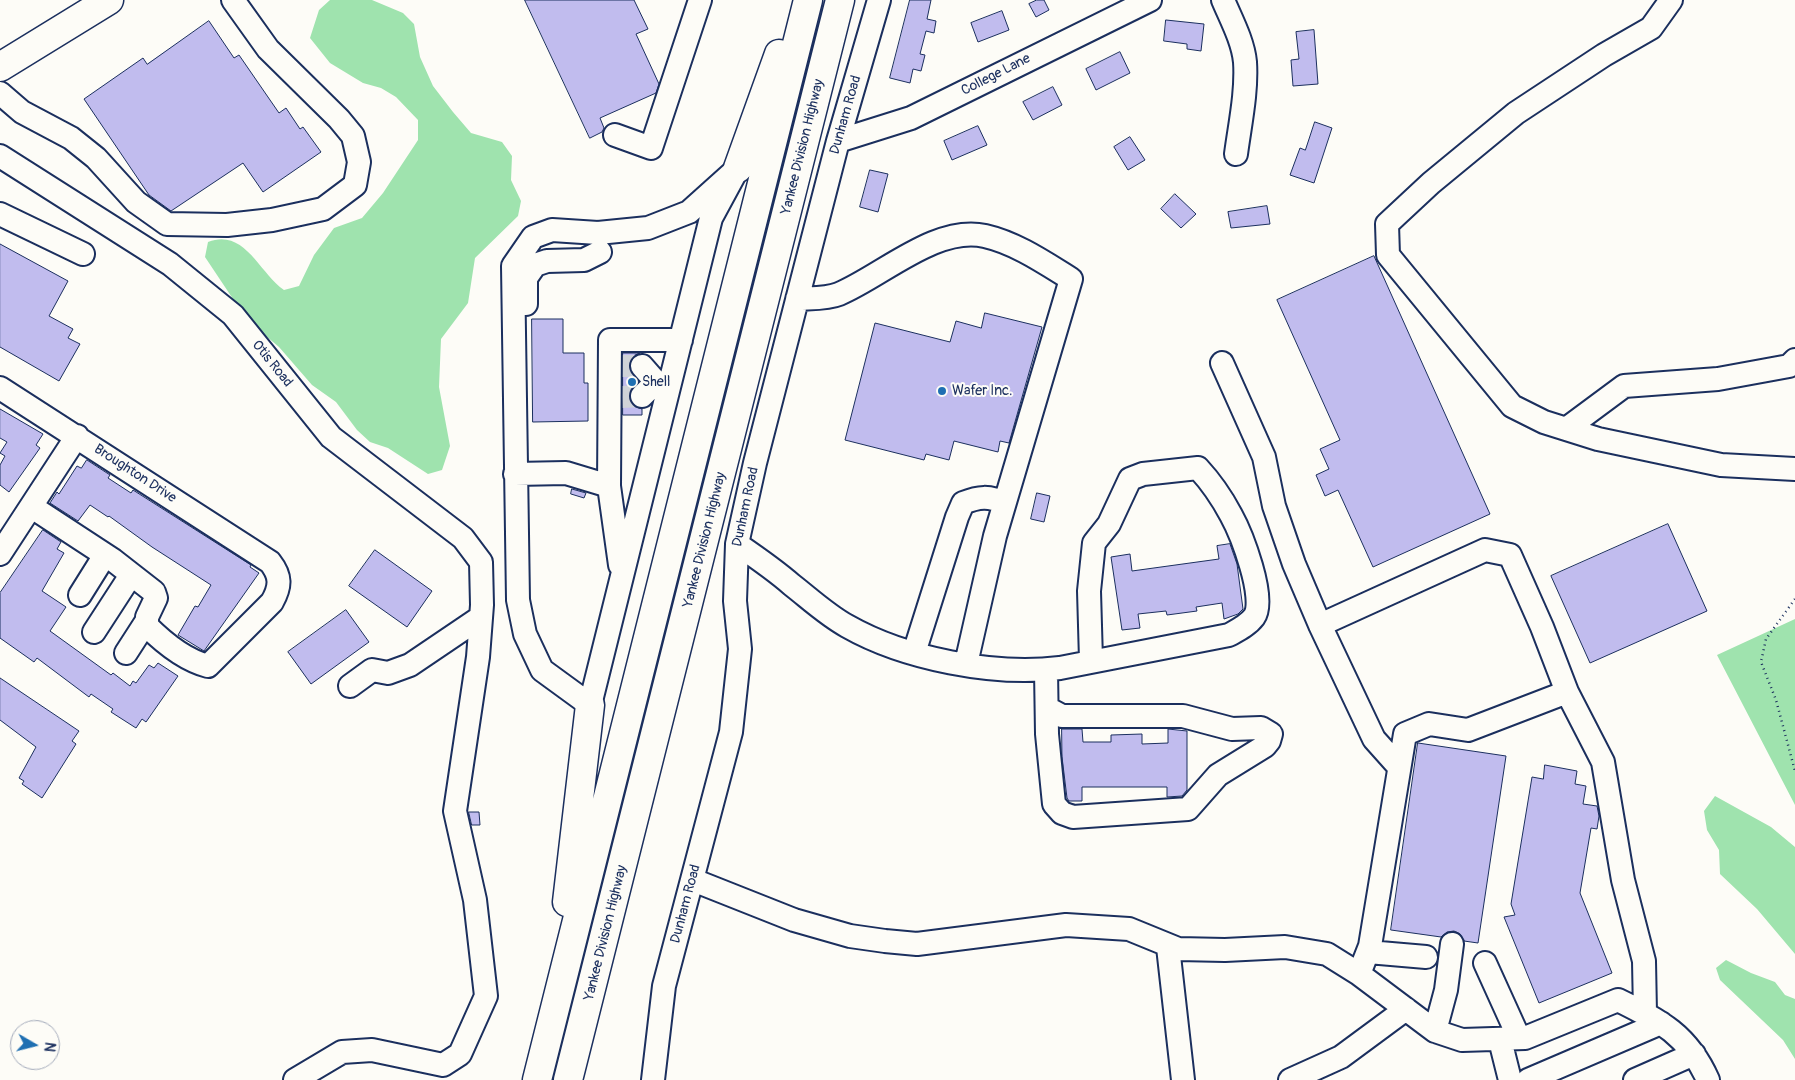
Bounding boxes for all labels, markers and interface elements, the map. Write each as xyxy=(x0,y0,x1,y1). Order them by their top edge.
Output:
street label: College Lane xyxy=(959,50,1033,100)
street label: Dunham Road xyxy=(827,74,865,156)
street label: Yankee Division Highway xyxy=(778,78,828,216)
street label: Otis Road xyxy=(248,337,296,391)
place label: Shell xyxy=(642,374,670,390)
marker: Shell xyxy=(626,376,638,388)
place label: Wafer Inc. xyxy=(952,383,1012,399)
marker: Wafer Inc. xyxy=(936,385,948,397)
street label: Broughton Drive xyxy=(91,441,179,507)
street label: Dunham Road xyxy=(729,466,763,548)
street label: Yankee Division Highway xyxy=(680,471,730,609)
street label: Dunham Road xyxy=(667,863,705,945)
street label: Yankee Division Highway xyxy=(581,864,631,1002)
north arrow xyxy=(10,1020,60,1070)
text: N xyxy=(40,1041,58,1053)

